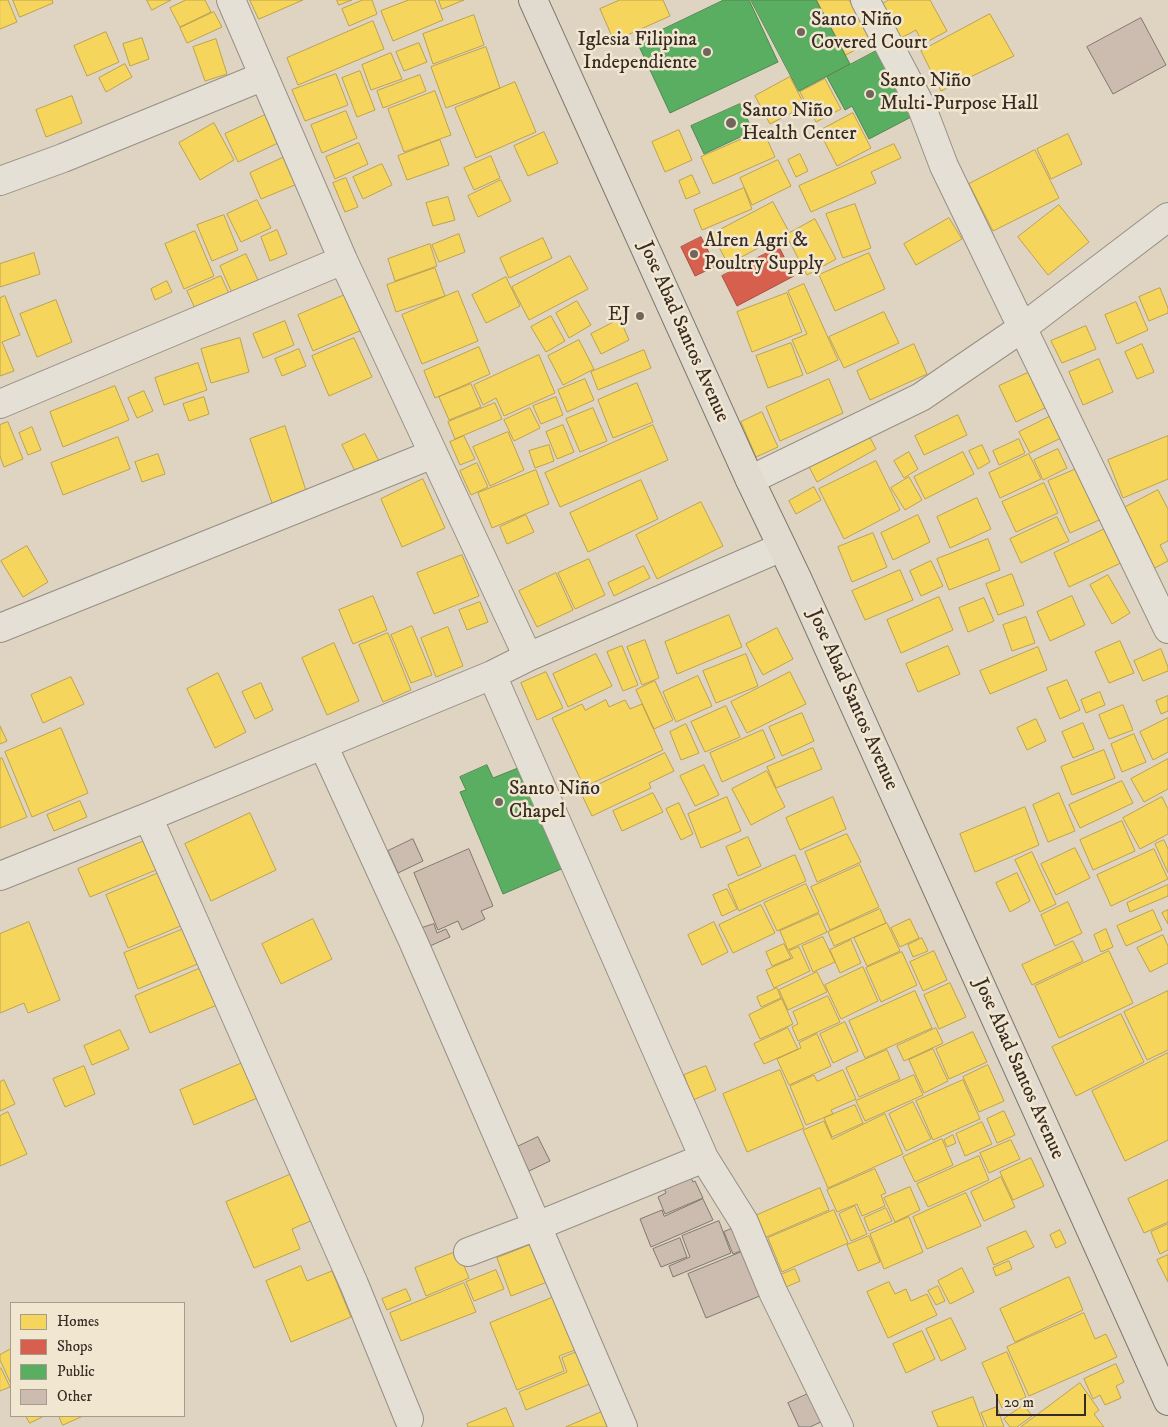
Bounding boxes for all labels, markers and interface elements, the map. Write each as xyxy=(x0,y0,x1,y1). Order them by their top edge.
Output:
place label: Santo Niño Covered Court xyxy=(811,9,928,56)
marker: Santo Niño Covered Court xyxy=(795,26,807,38)
place label: Iglesia Filipina Independiente xyxy=(577,29,697,76)
marker: Iglesia Filipina Independiente xyxy=(701,46,713,58)
place label: Santo Niño Multi-Purpose Hall xyxy=(880,70,1038,117)
marker: Santo Niño Multi-Purpose Hall xyxy=(864,88,876,100)
place label: Santo Niño Health Center xyxy=(742,100,856,147)
marker: Santo Niño Health Center xyxy=(724,116,738,130)
place label: Alren Agri & Poultry Supply xyxy=(704,230,824,277)
street label: Jose Abad Santos Avenue xyxy=(632,238,734,426)
marker: Alren Agri & Poultry Supply xyxy=(688,248,700,260)
place label: EJ xyxy=(608,304,630,328)
marker: EJ xyxy=(634,310,646,322)
street label: Jose Abad Santos Avenue xyxy=(801,606,903,794)
place label: Santo Niño Chapel xyxy=(509,778,600,825)
marker: Santo Niño Chapel xyxy=(493,796,505,808)
street label: Jose Abad Santos Avenue xyxy=(967,975,1069,1163)
legend xyxy=(10,1302,185,1417)
text: Homes xyxy=(57,1312,99,1331)
text: Shops xyxy=(57,1337,93,1356)
text: Public xyxy=(57,1362,95,1381)
scale bar xyxy=(998,1384,1088,1416)
text: Other xyxy=(57,1387,92,1406)
text: 20 m xyxy=(1004,1393,1034,1412)

